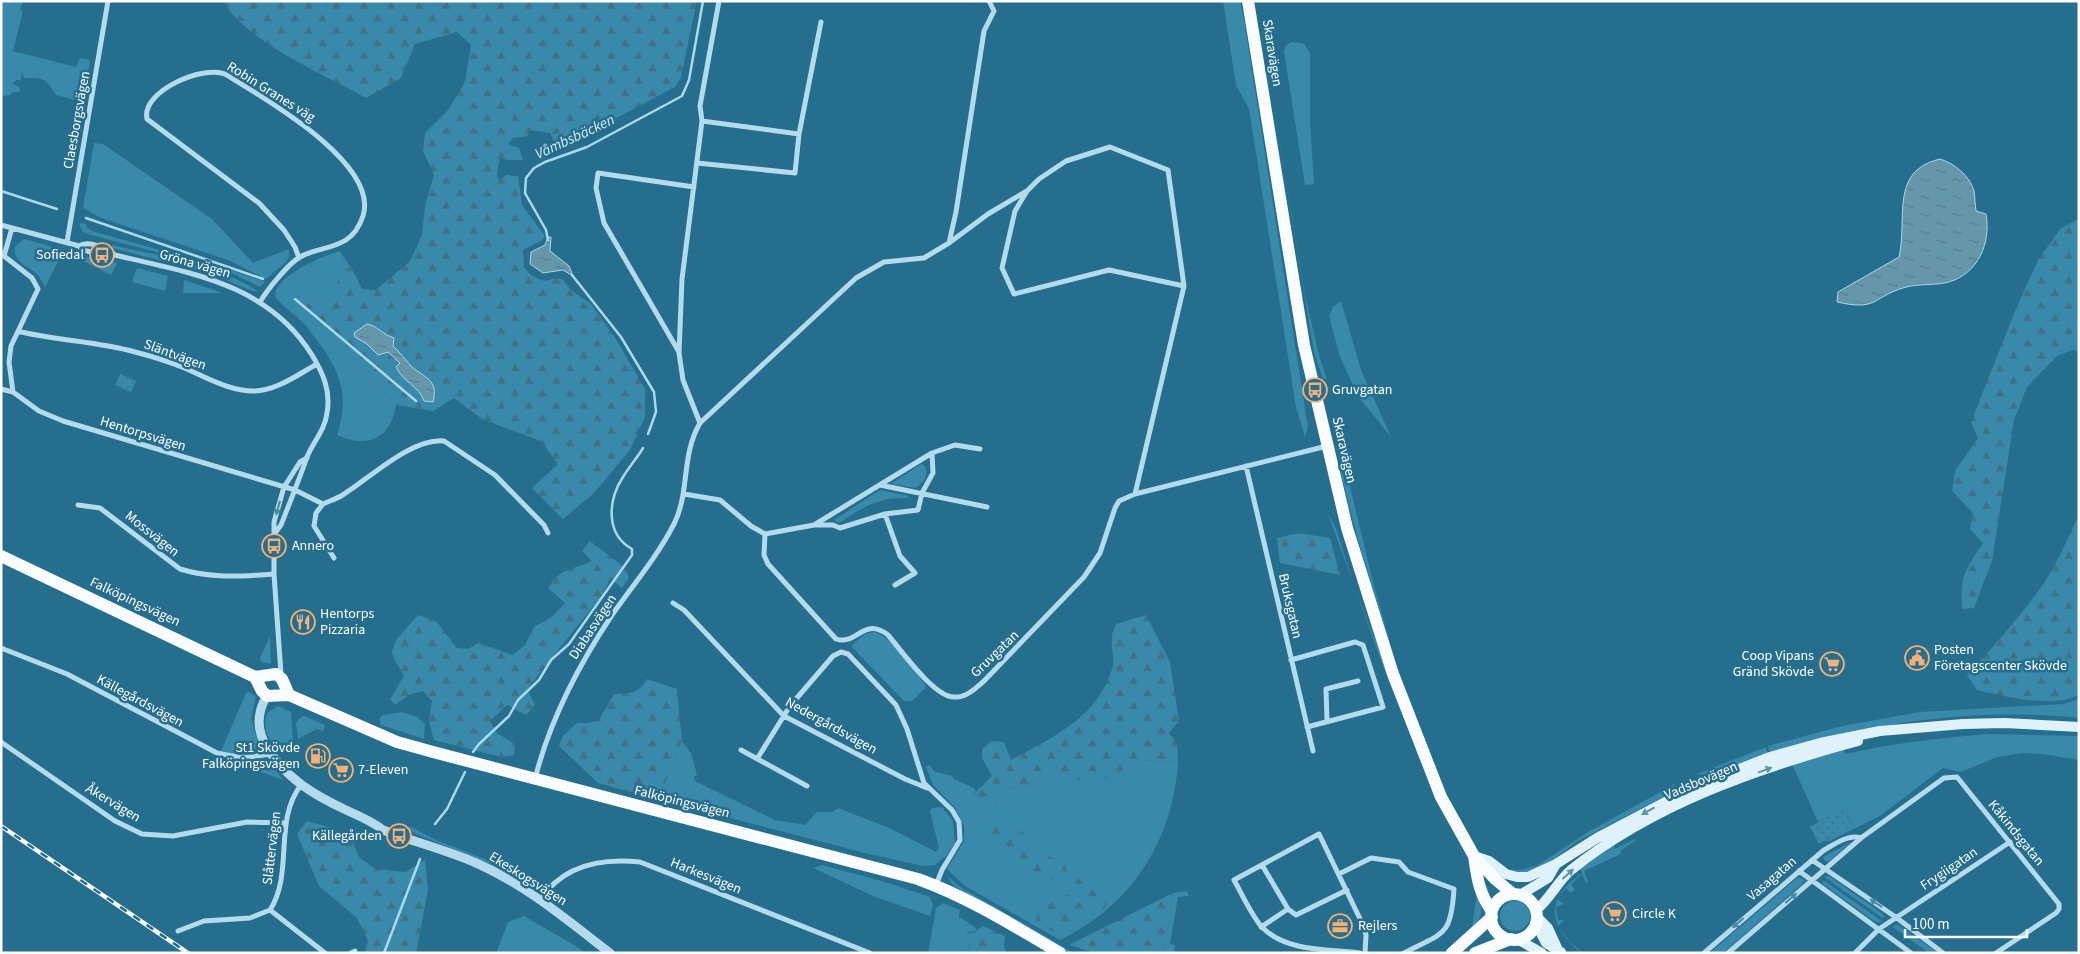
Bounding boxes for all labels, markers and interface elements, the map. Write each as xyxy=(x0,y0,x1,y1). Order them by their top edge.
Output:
street label: Skaravägen xyxy=(1257,18,1287,88)
street label: Robin Granes väg xyxy=(223,57,319,127)
street label: Claesborgsvägen xyxy=(59,69,95,171)
water label: Våmbsbäcken xyxy=(532,109,618,165)
bus stop icon: Sofiedal xyxy=(89,242,115,268)
street label: Gröna vägen xyxy=(157,244,233,284)
place label: Sofiedal xyxy=(36,245,84,265)
street label: Släntvägen xyxy=(141,334,209,376)
bus stop icon: Gruvgatan xyxy=(1302,377,1328,403)
place label: Gruvgatan xyxy=(1332,380,1393,400)
street label: Hentorpsvägen xyxy=(97,411,189,457)
street label: Skaravägen xyxy=(1327,415,1361,485)
one-way arrow xyxy=(273,501,281,516)
street label: Mossvägen xyxy=(121,506,183,562)
bus stop icon: Annero xyxy=(261,533,287,559)
place label: Annero xyxy=(292,536,334,556)
street label: Bruksgatan xyxy=(1273,571,1307,641)
street label: Falköpingsvägen xyxy=(86,572,184,632)
street label: Diabasvägen xyxy=(564,590,622,664)
place label: Hentorps Pizzaria xyxy=(320,604,374,640)
restaurant icon: Hentorps Pizzaria xyxy=(290,609,316,635)
street label: Gruvgatan xyxy=(966,626,1024,682)
place label: Posten Företagscenter Skövde xyxy=(1934,640,2067,676)
public building icon: Posten Företagscenter Skövde xyxy=(1904,645,1930,671)
place label: Coop Vipans Gränd Skövde xyxy=(1733,646,1814,682)
supermarket icon: Coop Vipans Gränd Skövde xyxy=(1819,651,1845,677)
street label: Källegårdsvägen xyxy=(93,670,187,732)
street label: Nedergårdsvägen xyxy=(781,692,881,760)
place label: St1 Skövde Falköpingsvägen xyxy=(202,738,300,774)
fuel station icon: St1 Skövde Falköpingsvägen xyxy=(305,743,331,769)
supermarket icon: 7-Eleven xyxy=(328,757,354,783)
street label: Vadsbovägen xyxy=(1661,757,1741,805)
place label: 7-Eleven xyxy=(358,760,408,780)
one-way arrow xyxy=(1758,766,1773,774)
street label: Åkervägen xyxy=(82,779,144,827)
street label: Falköpingsvägen xyxy=(632,780,732,824)
street label: Kåkindsgatan xyxy=(1983,796,2049,870)
one-way arrow xyxy=(1641,806,1654,815)
street label: Slåttervägen xyxy=(258,810,286,886)
bus stop icon: Källegården xyxy=(386,823,412,849)
place label: Källegården xyxy=(312,826,382,846)
street label: Frygiigatan xyxy=(1916,842,1982,896)
street label: Ekeskogsvägen xyxy=(485,847,571,911)
street label: Vasagatan xyxy=(1743,852,1801,906)
street label: Harkesvägen xyxy=(667,853,745,899)
one-way arrow xyxy=(1561,868,1574,879)
one-way arrow xyxy=(1785,892,1797,904)
one-way arrow xyxy=(1869,898,1883,908)
supermarket icon: Circle K xyxy=(1601,901,1627,927)
place label: Circle K xyxy=(1632,904,1677,924)
scale bar xyxy=(1905,906,2028,938)
office icon: Rejlers xyxy=(1327,913,1353,939)
text: 100 m xyxy=(1912,914,1950,935)
place label: Rejlers xyxy=(1358,916,1398,936)
one-way arrow xyxy=(1733,917,1745,929)

